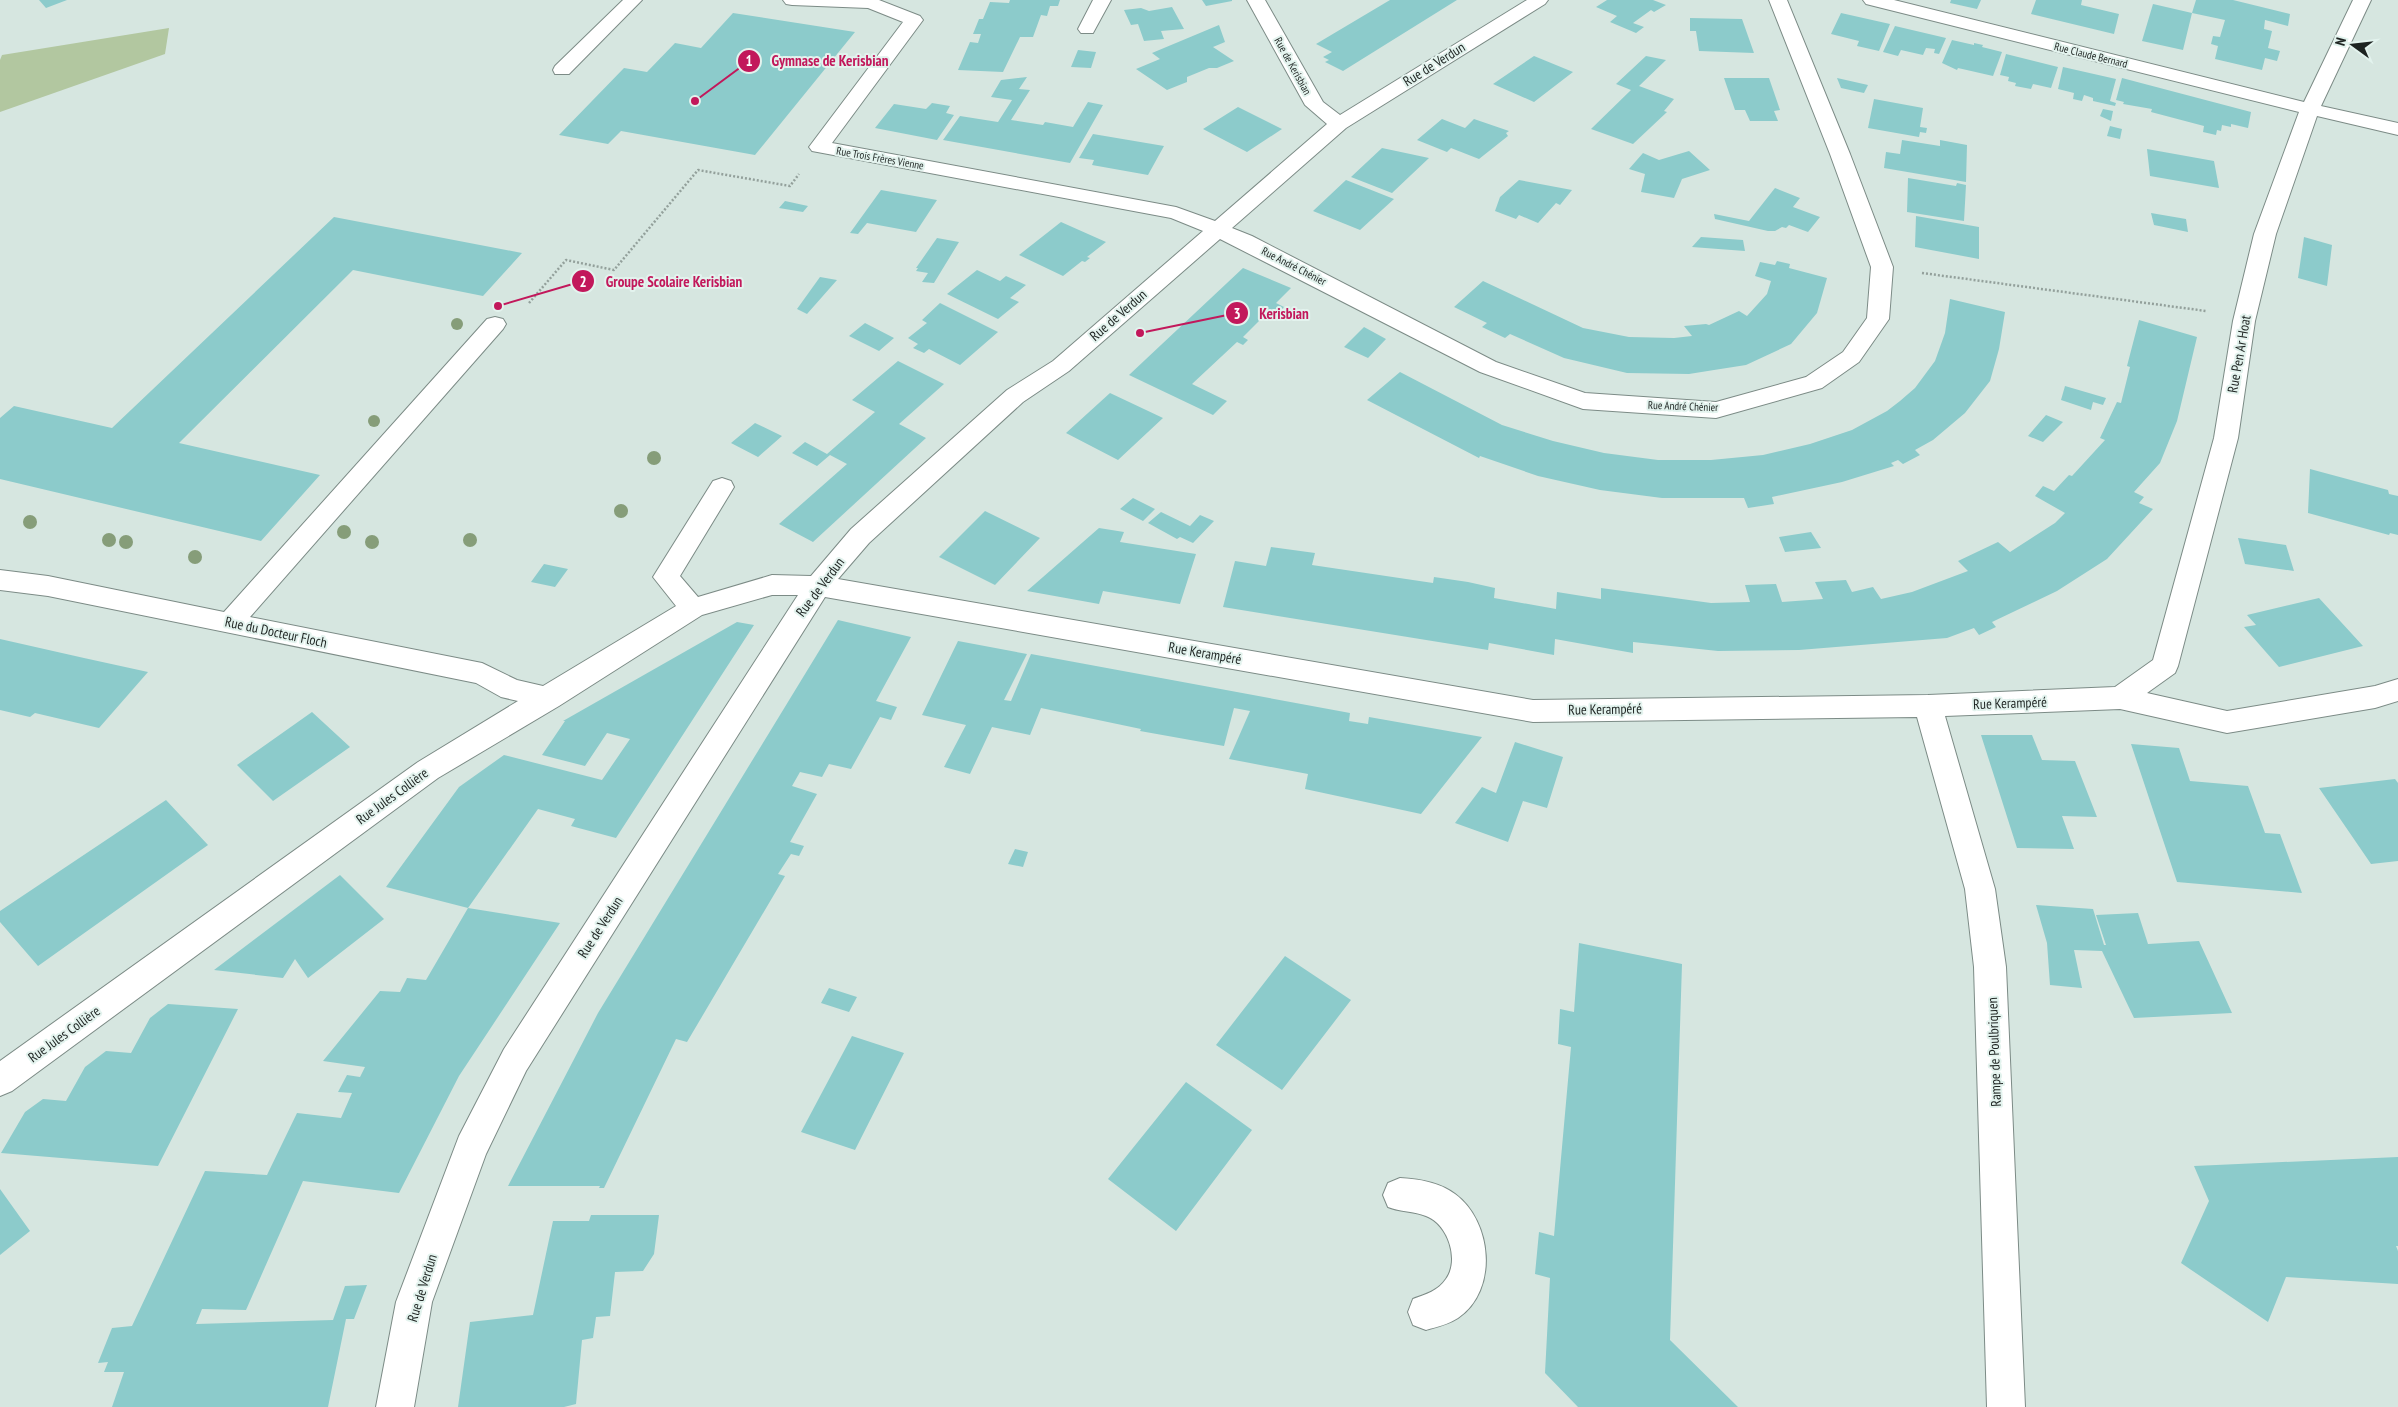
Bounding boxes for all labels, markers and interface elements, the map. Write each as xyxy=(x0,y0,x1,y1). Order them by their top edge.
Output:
north arrow xyxy=(2328,20,2378,70)
street label: Rue de Kerisbian xyxy=(1271,35,1315,97)
text: N xyxy=(2331,36,2350,48)
street label: Rue de Verdun xyxy=(1400,38,1468,90)
street label: Rue Claude Bernard xyxy=(2053,39,2129,71)
callout: Gymnase de Kerisbian xyxy=(736,46,898,76)
text: 1 xyxy=(745,51,753,70)
text: Gymnase de Kerisbian xyxy=(772,51,889,70)
street label: Rue Trois Frères Vienne xyxy=(835,143,925,173)
street label: Rue André Chénier xyxy=(1259,244,1329,288)
callout: Groupe Scolaire Kerisbian xyxy=(571,266,752,296)
text: 2 xyxy=(579,272,587,291)
text: Groupe Scolaire Kerisbian xyxy=(606,272,743,291)
street label: Rue de Verdun xyxy=(1086,285,1150,345)
callout: Kerisbian xyxy=(1224,298,1319,328)
text: 3 xyxy=(1233,304,1241,323)
text: Kerisbian xyxy=(1259,304,1309,323)
street label: Rue Pen Ar Hoat xyxy=(2223,314,2255,394)
street label: Rue André Chénier xyxy=(1648,398,1718,414)
street label: Rue de Verdun xyxy=(792,554,848,620)
street label: Rue du Docteur Floch xyxy=(223,612,329,652)
street label: Rue Kerampéré xyxy=(1167,638,1243,668)
street label: Rue Kerampéré xyxy=(1973,693,2047,713)
street label: Rue Kerampéré xyxy=(1568,699,1642,719)
street label: Rue Jules Collière xyxy=(352,764,432,828)
street label: Rue de Verdun xyxy=(573,893,627,961)
street label: Rampe de Poulbriquen xyxy=(1983,997,2005,1107)
street label: Rue Jules Collière xyxy=(24,1002,104,1066)
street label: Rue de Verdun xyxy=(403,1252,441,1324)

